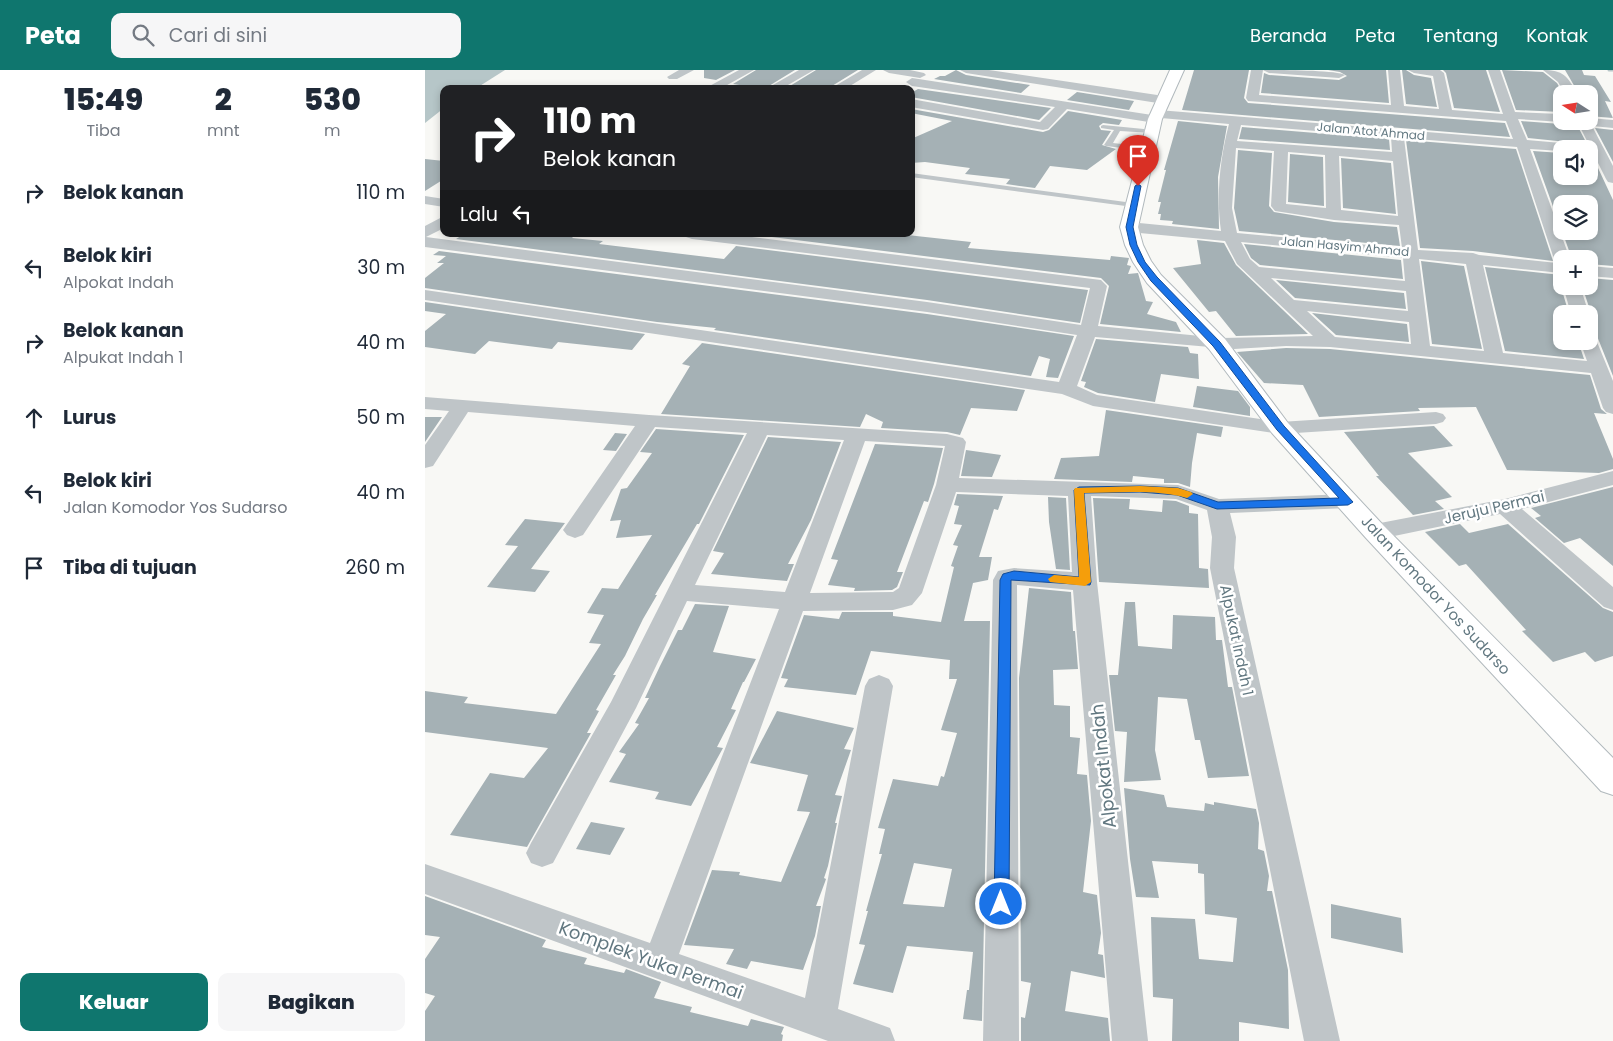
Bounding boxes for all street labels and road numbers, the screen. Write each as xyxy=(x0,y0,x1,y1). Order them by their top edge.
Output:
street label: Jalan Atot Ahmad xyxy=(1316,118,1426,144)
street label: Jalan Hasyim Ahmad xyxy=(1280,232,1410,260)
street label: Jeruju Permai xyxy=(1442,485,1546,529)
street label: Jalan Komodor Yos Sudarso xyxy=(1357,511,1515,679)
street label: Alpukat Indah 1 xyxy=(1215,583,1259,697)
street label: Alpokat Indah xyxy=(1084,703,1122,829)
street label: Komplek Yuka Permai xyxy=(555,915,747,1005)

